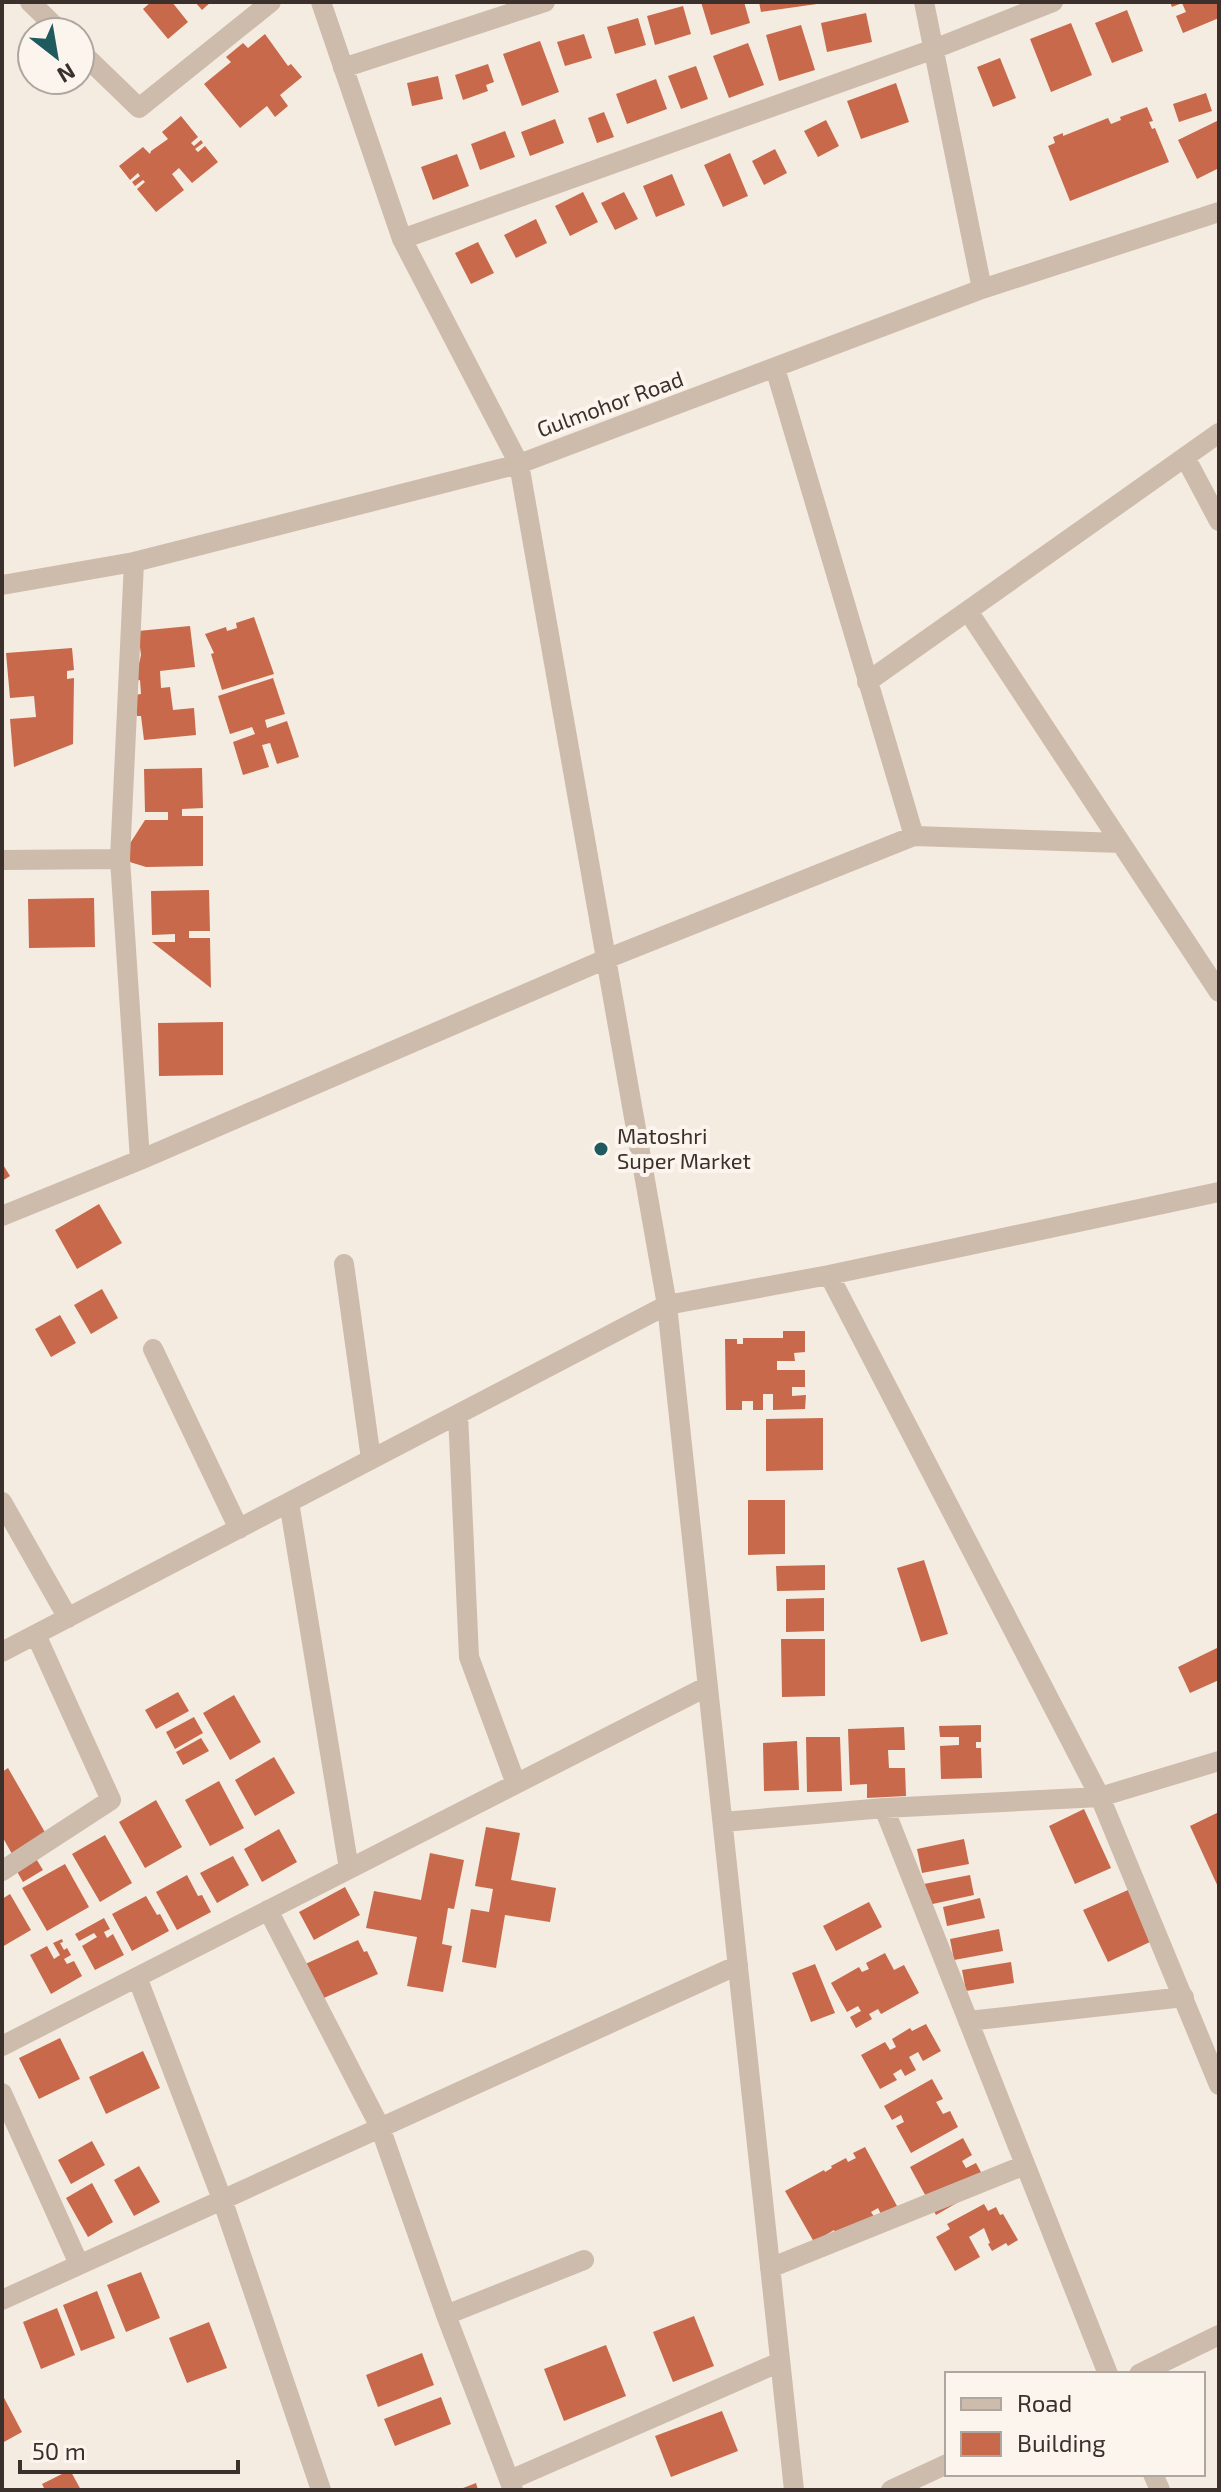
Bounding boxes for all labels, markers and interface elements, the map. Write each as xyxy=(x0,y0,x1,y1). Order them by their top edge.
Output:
north arrow xyxy=(16,16,96,96)
text: N xyxy=(53,59,80,89)
street label: Gulmohor Road xyxy=(533,365,686,442)
place label: Matoshri Super Market xyxy=(617,1122,751,1173)
marker: Matoshri Super Market xyxy=(592,1140,610,1158)
legend xyxy=(945,2372,1205,2476)
text: Road xyxy=(1017,2388,1072,2417)
scale bar xyxy=(20,2424,238,2474)
text: Building xyxy=(1017,2428,1106,2457)
text: 50 m xyxy=(32,2436,86,2465)

